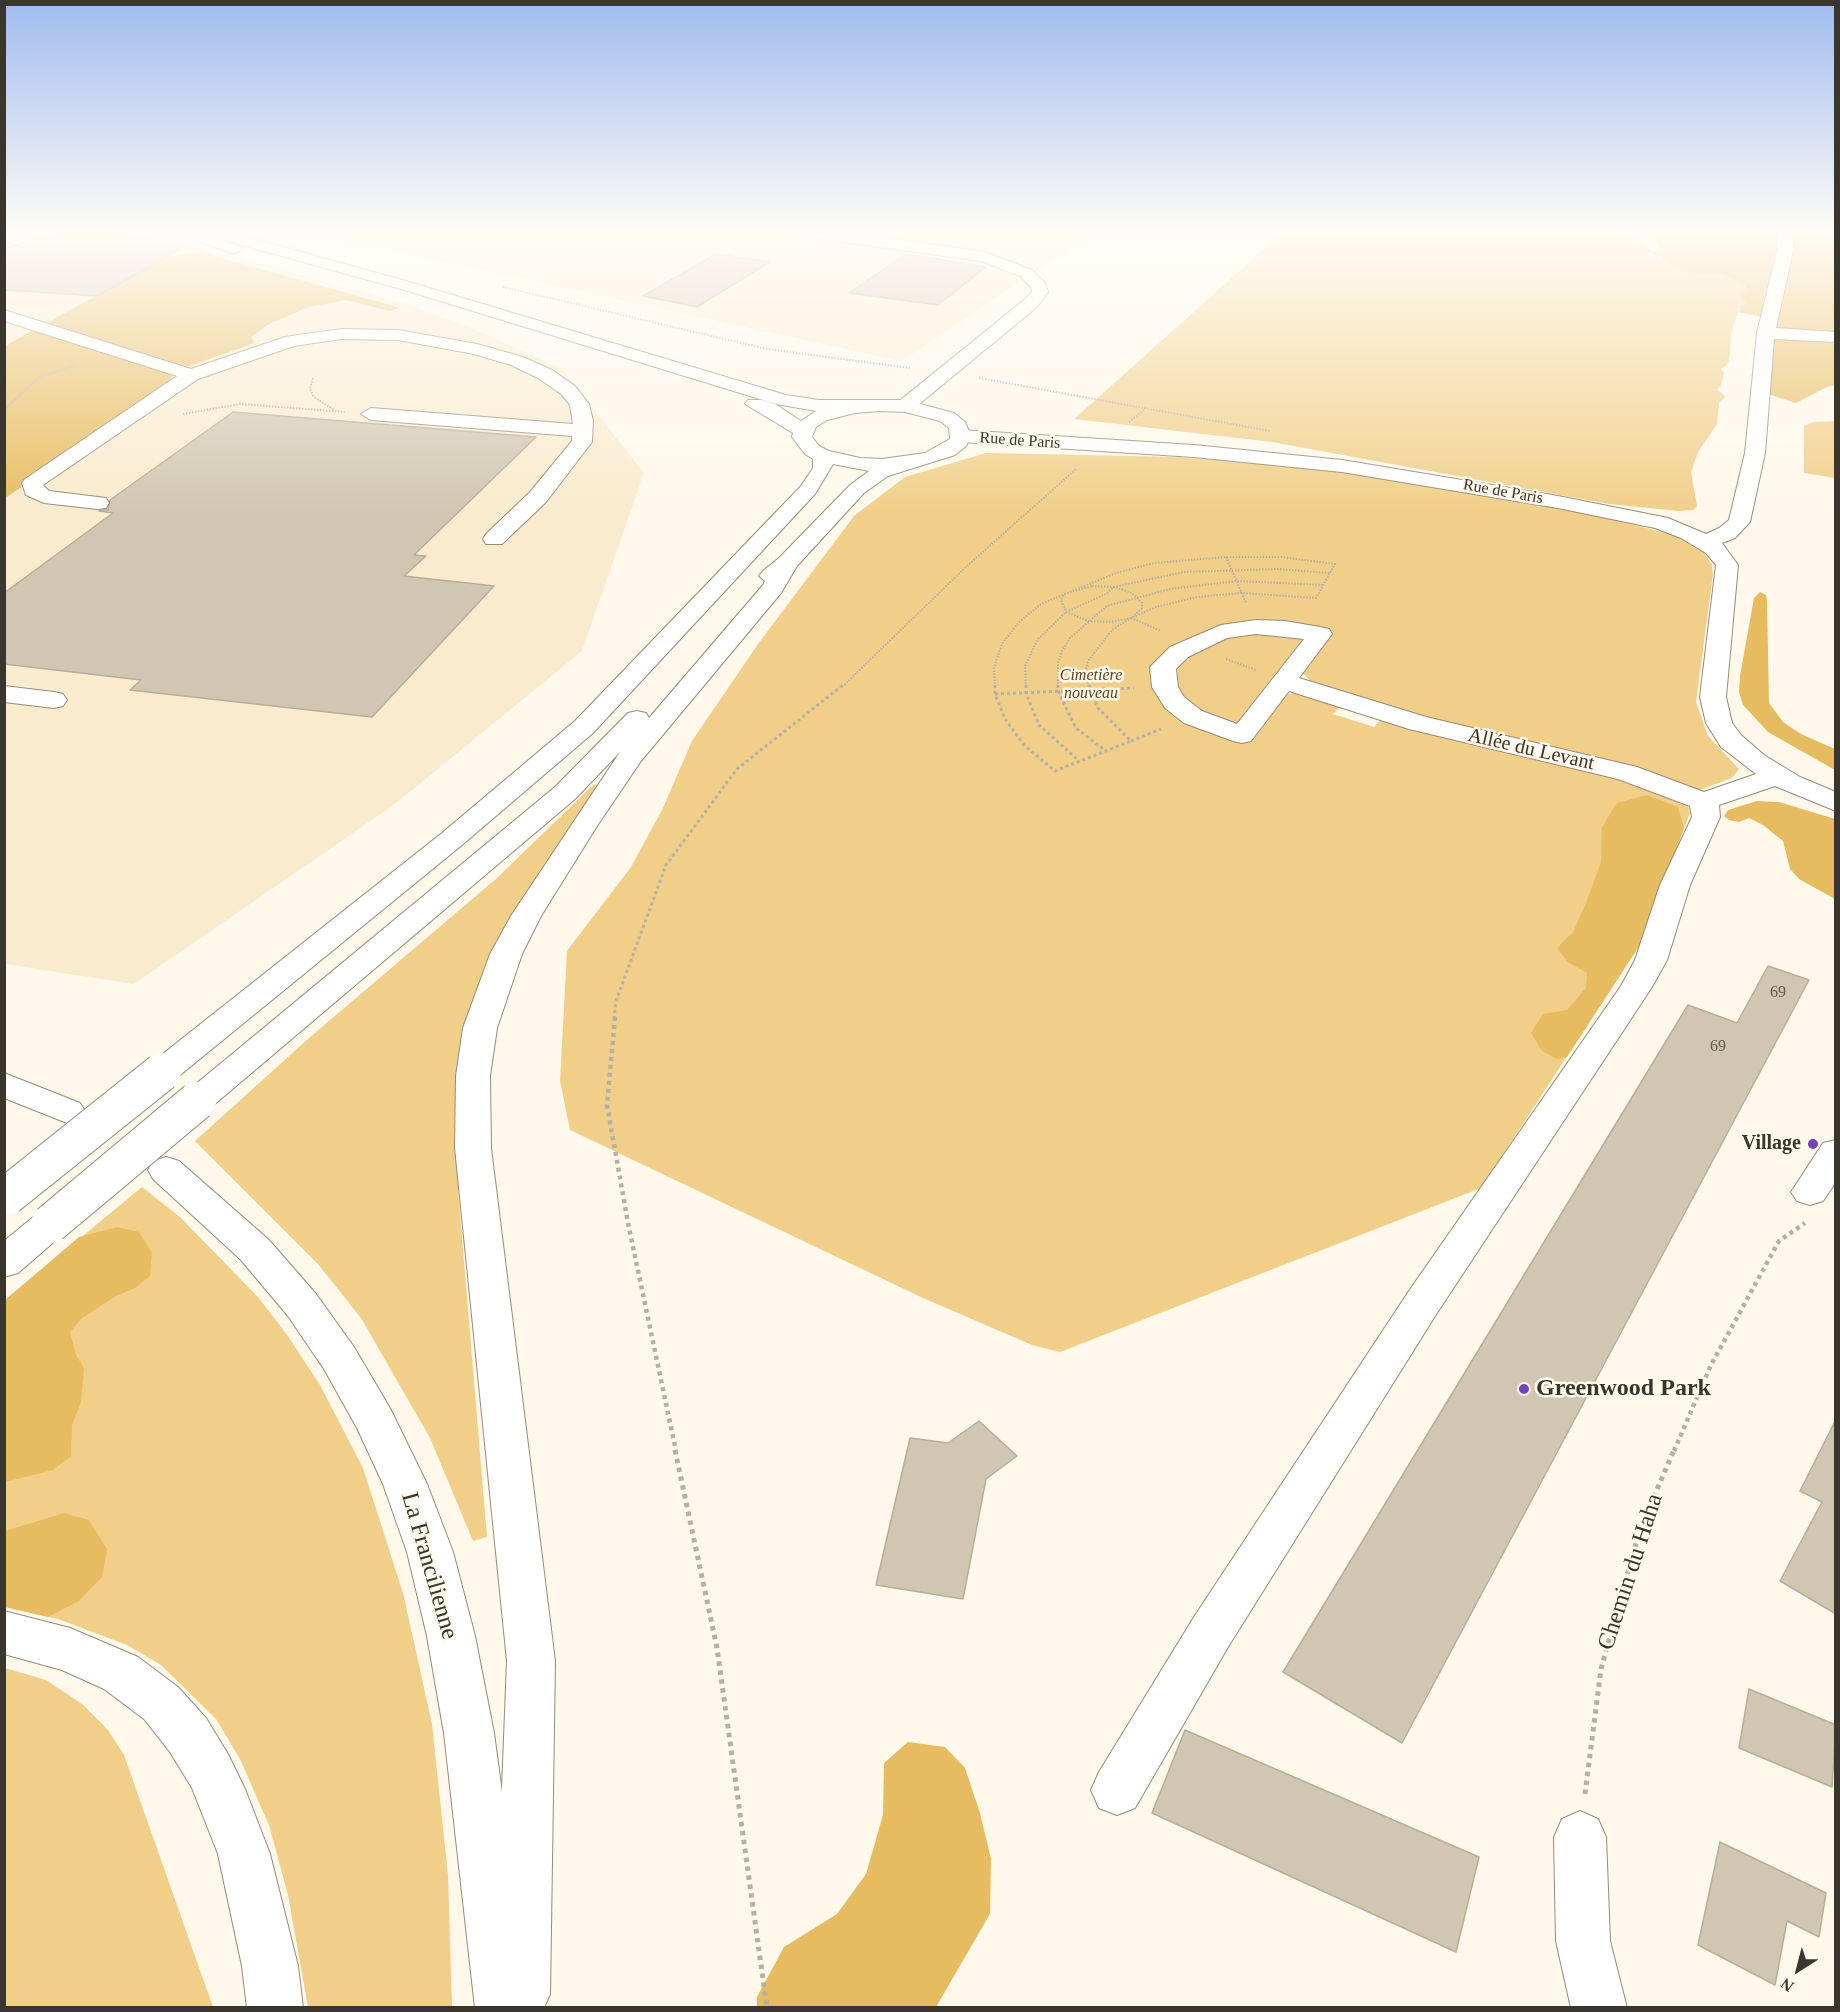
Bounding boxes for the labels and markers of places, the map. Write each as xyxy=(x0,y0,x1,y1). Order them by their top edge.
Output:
place label: Village xyxy=(1742,1132,1801,1156)
marker: Village xyxy=(1806,1137,1820,1151)
place label: Greenwood Park xyxy=(1536,1375,1711,1403)
marker: Greenwood Park xyxy=(1517,1382,1531,1396)

